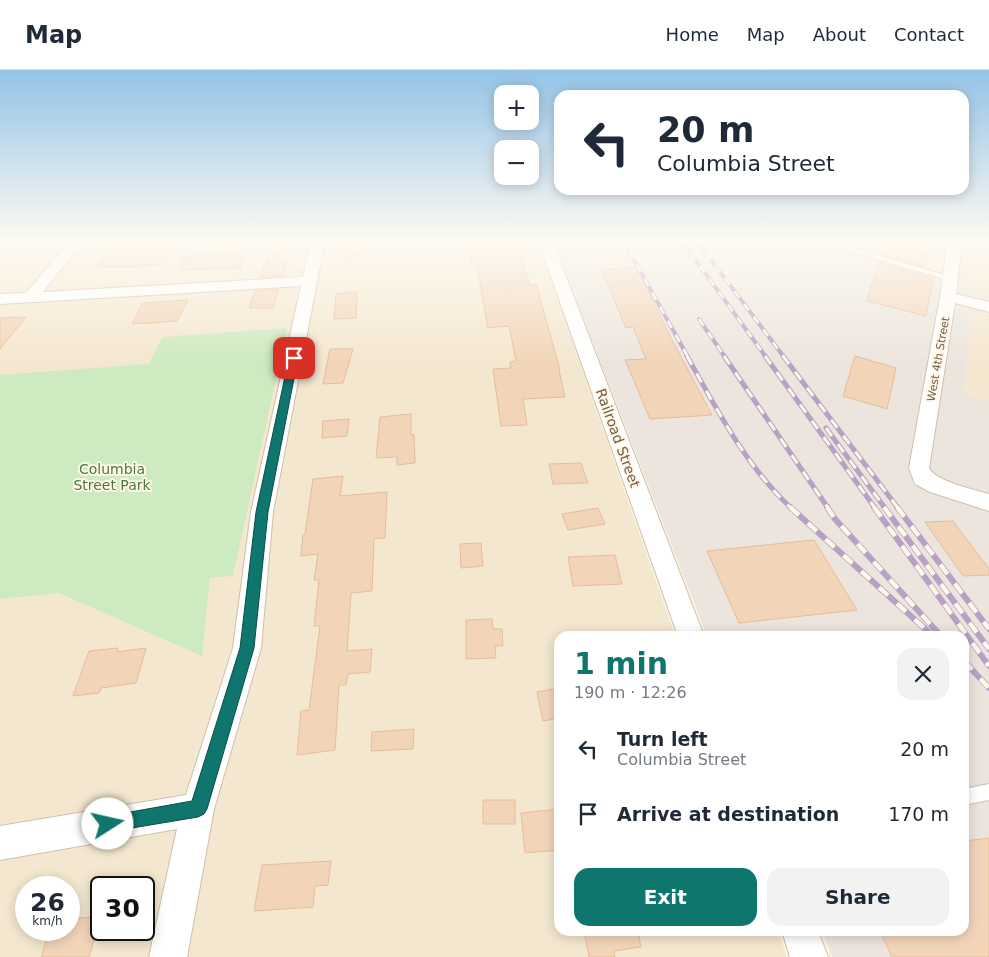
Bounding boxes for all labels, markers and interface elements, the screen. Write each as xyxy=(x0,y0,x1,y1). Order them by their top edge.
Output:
text: Map xyxy=(25,21,82,49)
text: Home xyxy=(666,24,719,45)
text: Map xyxy=(747,24,785,45)
text: About xyxy=(813,24,866,45)
text: Contact xyxy=(894,24,964,45)
map controls xyxy=(494,85,539,185)
button: + xyxy=(494,85,539,130)
icon: left xyxy=(574,110,639,175)
text: 20 m xyxy=(657,110,754,150)
button: − xyxy=(494,140,539,185)
text: Columbia Street xyxy=(657,151,835,176)
street label: West 4th Street xyxy=(925,315,952,402)
pin xyxy=(273,337,315,379)
icon: arrive xyxy=(280,344,308,372)
street label: Railroad Street xyxy=(593,386,644,490)
park label: Columbia Street Park xyxy=(73,461,152,493)
text: 1 min xyxy=(574,646,668,681)
button: close xyxy=(897,648,949,700)
text: 190 m · 12:26 xyxy=(574,683,687,702)
text: Turn left xyxy=(617,728,708,750)
icon: left xyxy=(574,735,602,763)
text: 20 m xyxy=(900,738,949,760)
text: Columbia Street xyxy=(617,750,746,769)
position arrow xyxy=(81,797,133,849)
icon: arrive xyxy=(574,800,602,828)
text: Arrive at destination xyxy=(617,803,839,825)
text: 170 m xyxy=(888,803,949,825)
button: Exit xyxy=(574,868,757,926)
button: Share xyxy=(767,868,949,926)
speed limit sign: 30 xyxy=(90,876,155,941)
text: 26 xyxy=(30,888,65,917)
text: km/h xyxy=(32,914,63,928)

